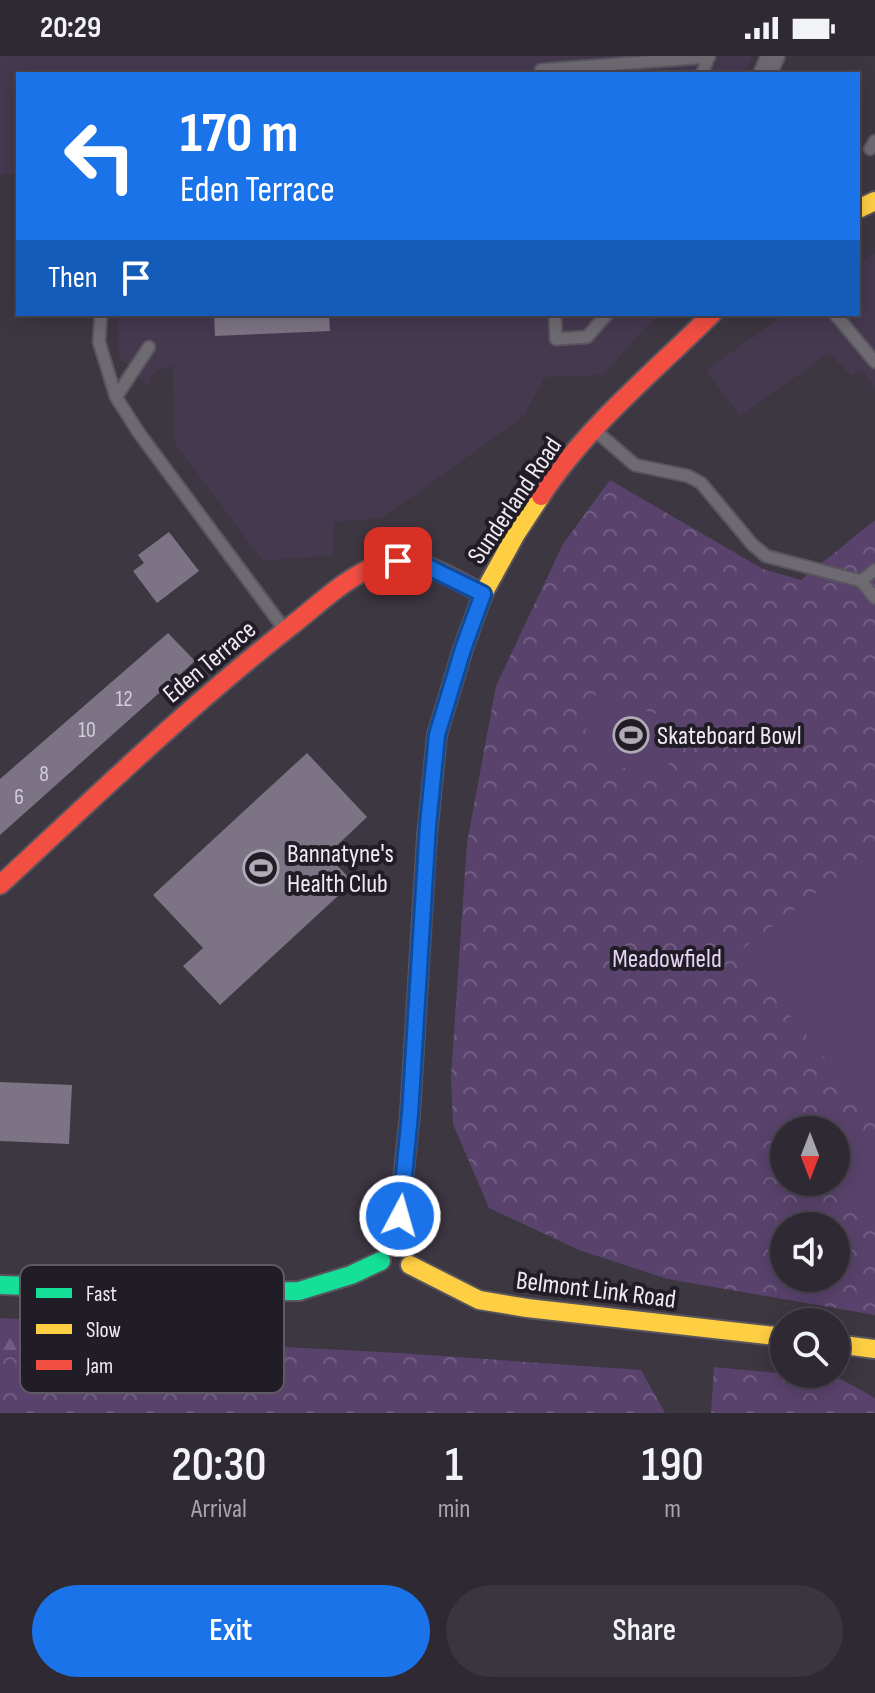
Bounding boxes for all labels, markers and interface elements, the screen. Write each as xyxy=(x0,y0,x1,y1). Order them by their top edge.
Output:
text: 20:29 xyxy=(40,10,101,46)
text: 170 m xyxy=(180,101,298,168)
icon: left xyxy=(48,104,152,208)
text: Eden Terrace xyxy=(180,169,335,212)
icon: arrive xyxy=(114,256,158,300)
text: Then xyxy=(48,260,98,296)
street label: Sunderland Road xyxy=(462,432,569,570)
pin xyxy=(364,527,432,595)
icon: arrive xyxy=(376,539,420,583)
street label: Eden Terrace xyxy=(157,614,263,710)
house number: 12 xyxy=(115,686,133,713)
sports icon: Skateboard Bowl xyxy=(612,716,650,754)
house number: 10 xyxy=(78,717,96,744)
place label: Skateboard Bowl xyxy=(657,721,802,752)
house number: 8 xyxy=(39,761,49,788)
house number: 6 xyxy=(14,784,24,811)
place label: Bannatyne's Health Club xyxy=(287,839,394,900)
sports icon: Bannatyne's Health Club xyxy=(242,849,280,887)
park label: Meadowfield xyxy=(612,944,722,975)
north arrow xyxy=(770,1116,850,1196)
map controls xyxy=(770,1116,850,1388)
position arrow xyxy=(358,1174,442,1258)
button: sound xyxy=(770,1212,850,1292)
legend xyxy=(20,1265,284,1393)
street label: Belmont Link Road xyxy=(514,1265,677,1316)
text: Fast xyxy=(86,1281,117,1308)
button: search xyxy=(770,1308,850,1388)
text: Slow xyxy=(86,1317,121,1344)
text: Jam xyxy=(85,1353,113,1380)
text: 20:30 xyxy=(171,1437,267,1494)
text: 1 xyxy=(445,1437,463,1494)
text: 190 xyxy=(642,1437,704,1494)
text: Arrival xyxy=(191,1494,247,1525)
text: min xyxy=(438,1494,470,1525)
text: m xyxy=(664,1494,681,1525)
button: Exit xyxy=(32,1585,430,1677)
button: Share xyxy=(446,1585,843,1677)

